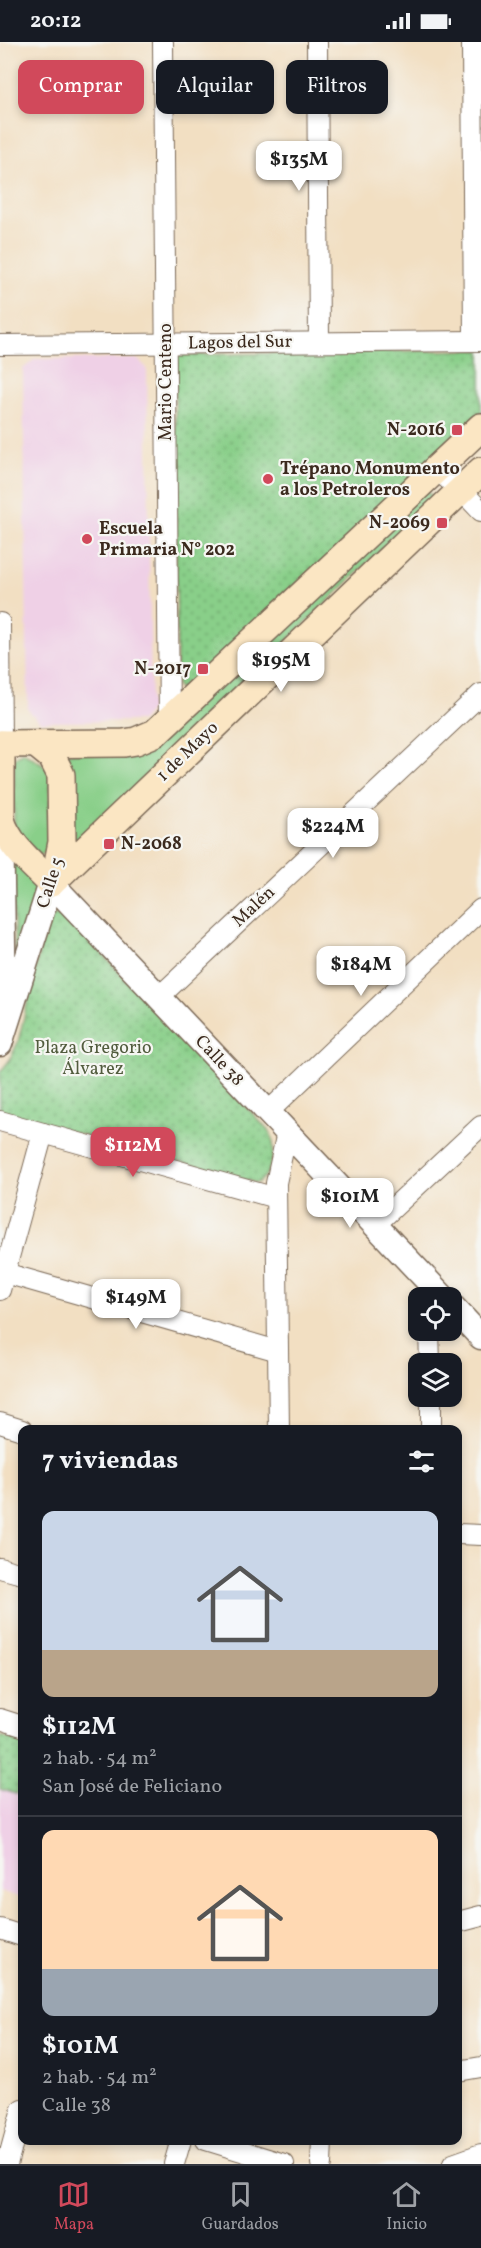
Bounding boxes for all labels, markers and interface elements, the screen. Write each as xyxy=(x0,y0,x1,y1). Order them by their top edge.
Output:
text: 20:12 xyxy=(30,6,81,37)
chip: Comprar xyxy=(18,60,144,114)
chip: Alquilar xyxy=(156,60,274,114)
chip: Filtros xyxy=(286,60,388,114)
pin: $135M xyxy=(257,141,341,192)
text: $135M xyxy=(270,146,328,174)
street label: Mario Centeno xyxy=(154,323,179,441)
street label: Lagos del Sur xyxy=(188,330,293,356)
place label: N-2016 xyxy=(387,418,445,443)
marker: N-2016 xyxy=(450,423,464,437)
place label: Trépano Monumento a los Petroleros xyxy=(280,457,460,503)
marker: Trépano Monumento a los Petroleros xyxy=(261,472,275,486)
place label: N-2069 xyxy=(369,511,430,536)
marker: N-2069 xyxy=(435,516,449,530)
place label: Escuela Primaria N° 202 xyxy=(99,517,235,563)
marker: Escuela Primaria N° 202 xyxy=(80,532,94,546)
pin: $195M xyxy=(239,642,323,693)
text: $195M xyxy=(251,647,311,675)
place label: N-2017 xyxy=(134,657,191,682)
marker: N-2017 xyxy=(196,662,210,676)
street label: 1 de Mayo xyxy=(152,716,224,788)
pin: $224M xyxy=(291,808,375,859)
text: $224M xyxy=(301,813,365,841)
place label: N-2068 xyxy=(121,832,182,857)
marker: N-2068 xyxy=(102,837,116,851)
street label: Calle 5 xyxy=(31,854,71,912)
street label: Malén xyxy=(227,881,281,933)
pin: $184M xyxy=(319,946,403,997)
text: $184M xyxy=(330,951,392,979)
street label: Calle 38 xyxy=(189,1030,249,1092)
park label: Plaza Gregorio Álvarez xyxy=(35,1036,151,1082)
pin: $112M xyxy=(91,1127,175,1178)
text: $112M xyxy=(105,1132,161,1160)
pin: $101M xyxy=(308,1178,392,1229)
text: $101M xyxy=(321,1183,379,1211)
pin: $149M xyxy=(94,1279,178,1330)
text: $149M xyxy=(105,1284,167,1312)
map controls xyxy=(408,1287,462,1407)
button: locate xyxy=(408,1287,462,1341)
button: layers xyxy=(408,1353,462,1407)
text: 7 viviendas xyxy=(42,1443,178,1479)
icon: filters xyxy=(405,1445,438,1478)
icon: home xyxy=(186,1550,294,1658)
text: $112M xyxy=(42,1709,116,1745)
text: 2 hab. · 54 m² xyxy=(42,1745,157,1773)
text: San José de Feliciano xyxy=(42,1773,222,1801)
icon: home xyxy=(186,1869,294,1977)
text: $101M xyxy=(42,2028,119,2064)
text: 2 hab. · 54 m² xyxy=(42,2064,157,2092)
text: Calle 38 xyxy=(42,2092,111,2120)
tab: Mapa xyxy=(54,2178,94,2236)
tab: Guardados xyxy=(202,2178,279,2236)
tab: Inicio xyxy=(387,2178,427,2236)

